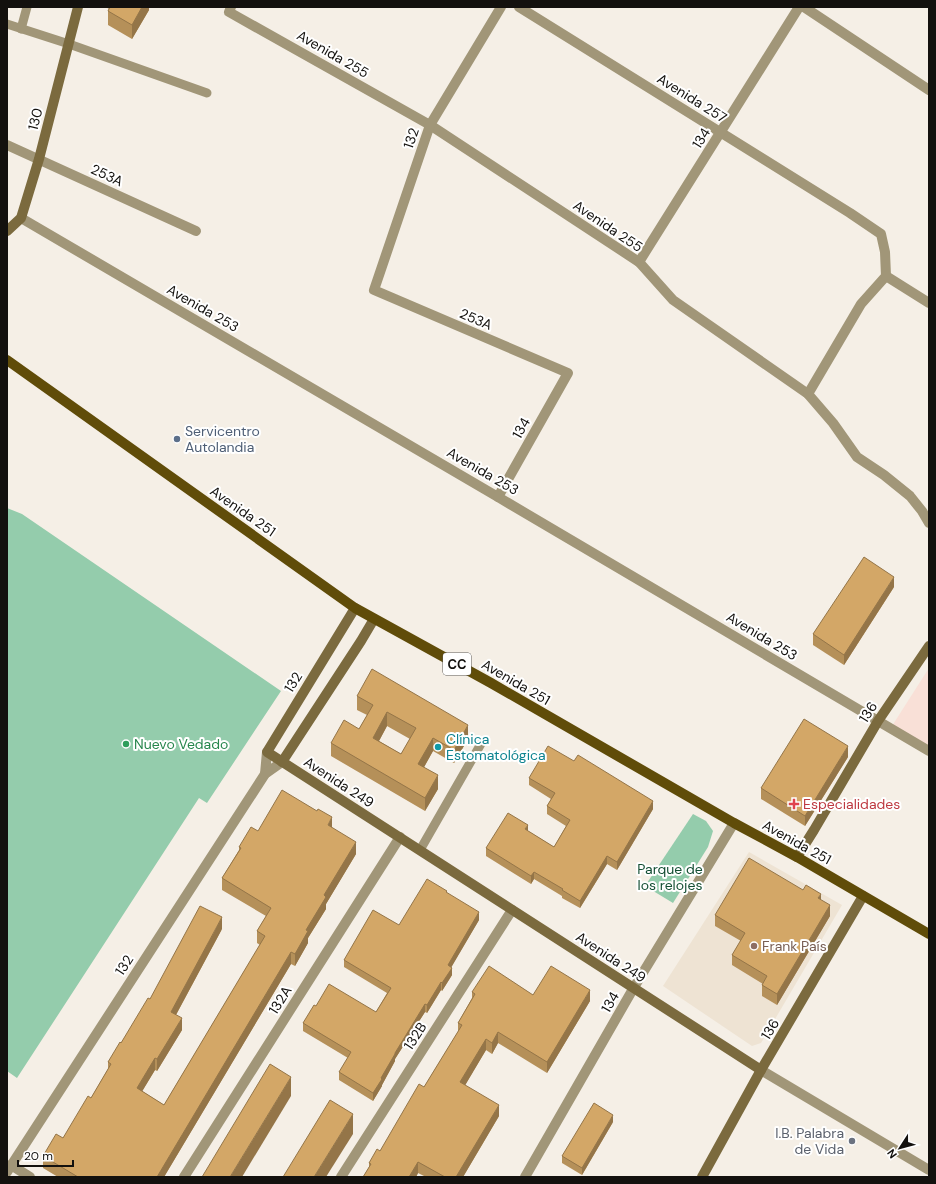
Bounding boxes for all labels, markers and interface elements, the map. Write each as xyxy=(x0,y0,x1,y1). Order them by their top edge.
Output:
street label: Avenida 255 xyxy=(294,26,372,82)
street label: Avenida 257 xyxy=(654,69,730,127)
street label: 130 xyxy=(24,106,46,132)
street label: 134 xyxy=(688,124,714,152)
street label: 132 xyxy=(399,125,423,151)
street label: 253A xyxy=(88,160,126,190)
street label: Avenida 255 xyxy=(570,196,646,256)
street label: Avenida 253 xyxy=(164,280,242,336)
street label: 253A xyxy=(457,304,495,334)
street label: 134 xyxy=(508,414,534,442)
place label: Servicentro Autolandia xyxy=(185,422,260,456)
marker: Servicentro Autolandia xyxy=(172,434,182,444)
street label: Avenida 253 xyxy=(444,443,522,499)
street label: Avenida 251 xyxy=(207,482,279,540)
street label: Avenida 253 xyxy=(723,608,801,664)
road number: CC xyxy=(443,653,471,675)
street label: Avenida 251 xyxy=(479,655,553,709)
street label: 132 xyxy=(280,668,306,696)
street label: 136 xyxy=(855,698,881,726)
place label: Clínica Estomatológica xyxy=(446,730,546,764)
place label: Nuevo Vedado xyxy=(134,735,228,753)
marker: Nuevo Vedado xyxy=(121,739,131,749)
marker: Clínica Estomatológica xyxy=(433,742,443,752)
street label: Avenida 249 xyxy=(300,753,378,811)
place label: Especialidades xyxy=(803,795,900,813)
marker: Especialidades xyxy=(788,798,800,810)
street label: Avenida 251 xyxy=(759,816,835,868)
park label: Parque de los relojes xyxy=(637,860,703,894)
street label: Avenida 249 xyxy=(572,928,650,986)
place label: Frank País xyxy=(762,937,827,955)
marker: Frank País xyxy=(749,941,759,951)
street label: 132 xyxy=(111,951,137,979)
street label: 132A xyxy=(264,983,296,1017)
street label: 134 xyxy=(597,988,623,1016)
street label: 136 xyxy=(757,1015,783,1043)
street label: 132B xyxy=(400,1019,430,1053)
place label: I.B. Palabra de Vida xyxy=(775,1124,844,1158)
north arrow xyxy=(880,1128,920,1168)
marker: I.B. Palabra de Vida xyxy=(847,1136,857,1146)
scale bar xyxy=(18,1142,73,1168)
text: N xyxy=(884,1147,900,1161)
text: 20 m xyxy=(24,1148,53,1164)

